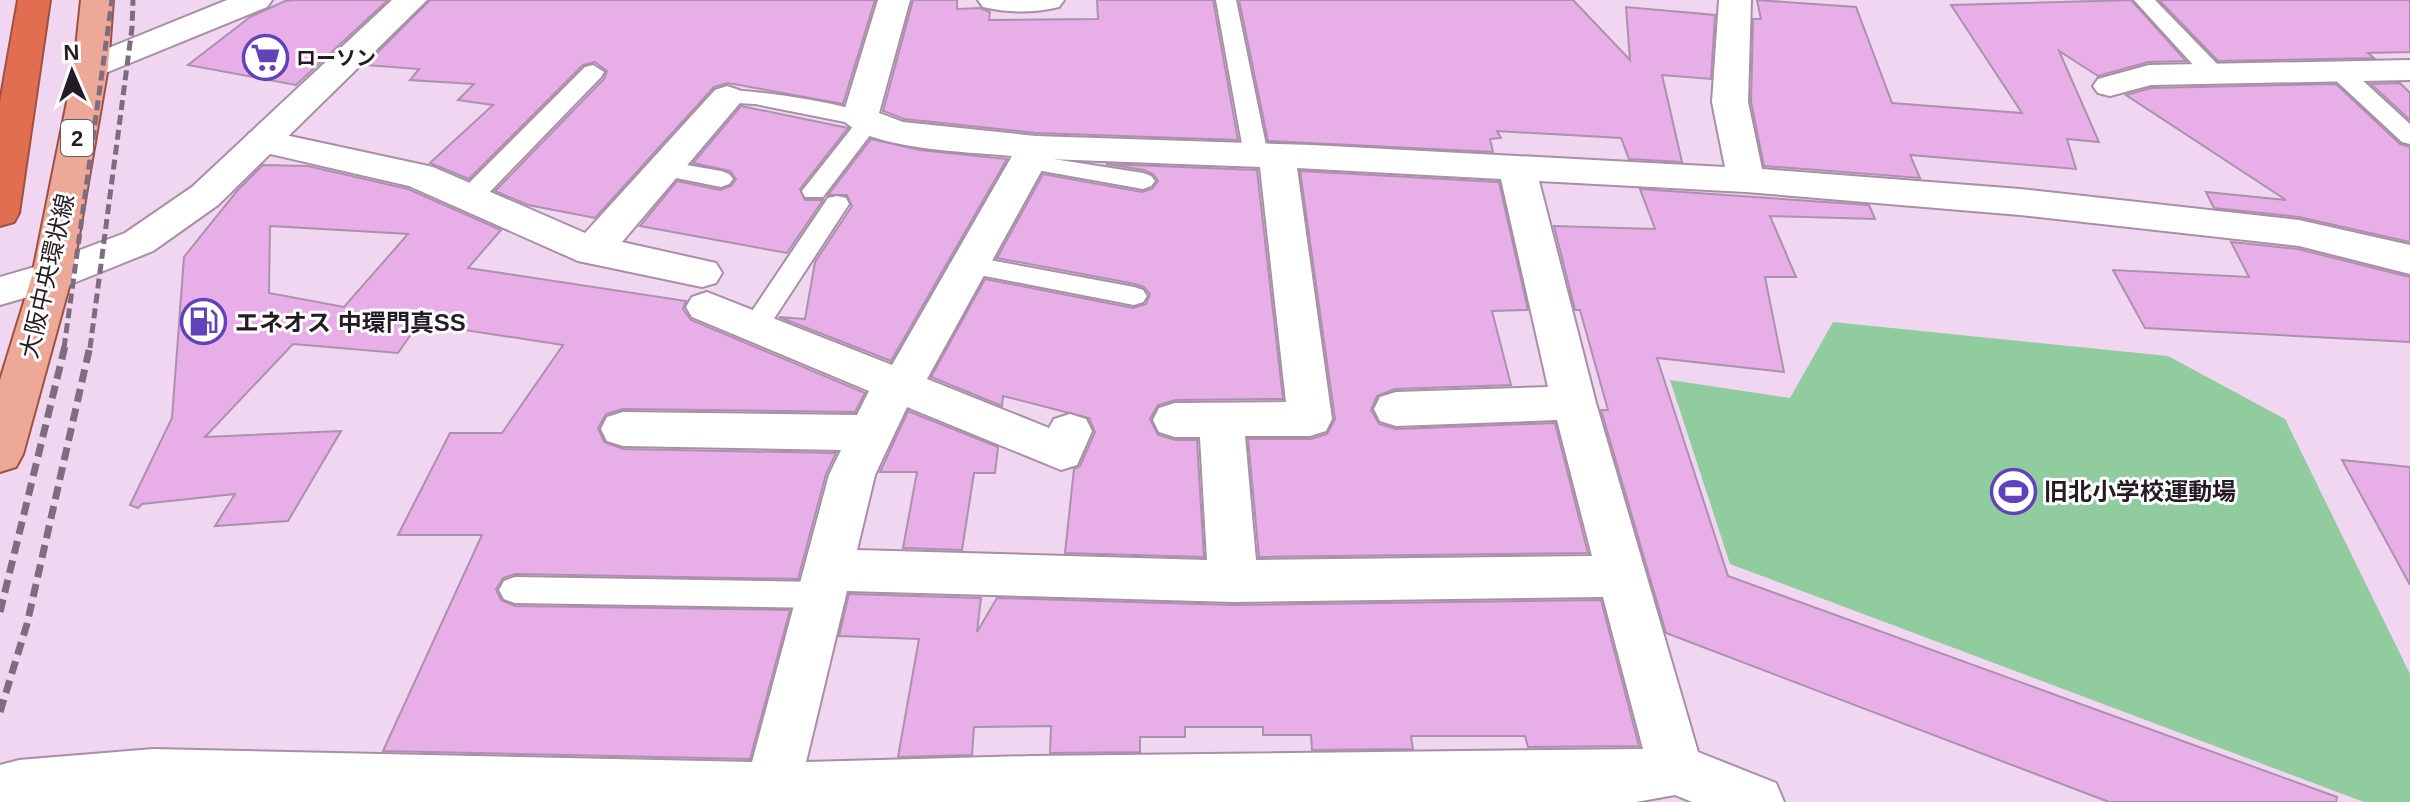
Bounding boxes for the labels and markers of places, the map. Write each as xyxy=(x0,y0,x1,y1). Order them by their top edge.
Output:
supermarket icon: ローソン xyxy=(241,34,289,82)
place label: ローソン xyxy=(296,47,376,69)
fuel station icon: エネオス 中環門真SS xyxy=(180,298,228,346)
place label: エネオス 中環門真SS xyxy=(235,309,466,336)
sports icon: 旧北小学校運動場 xyxy=(1989,467,2037,515)
place label: 旧北小学校運動場 xyxy=(2044,478,2236,505)

